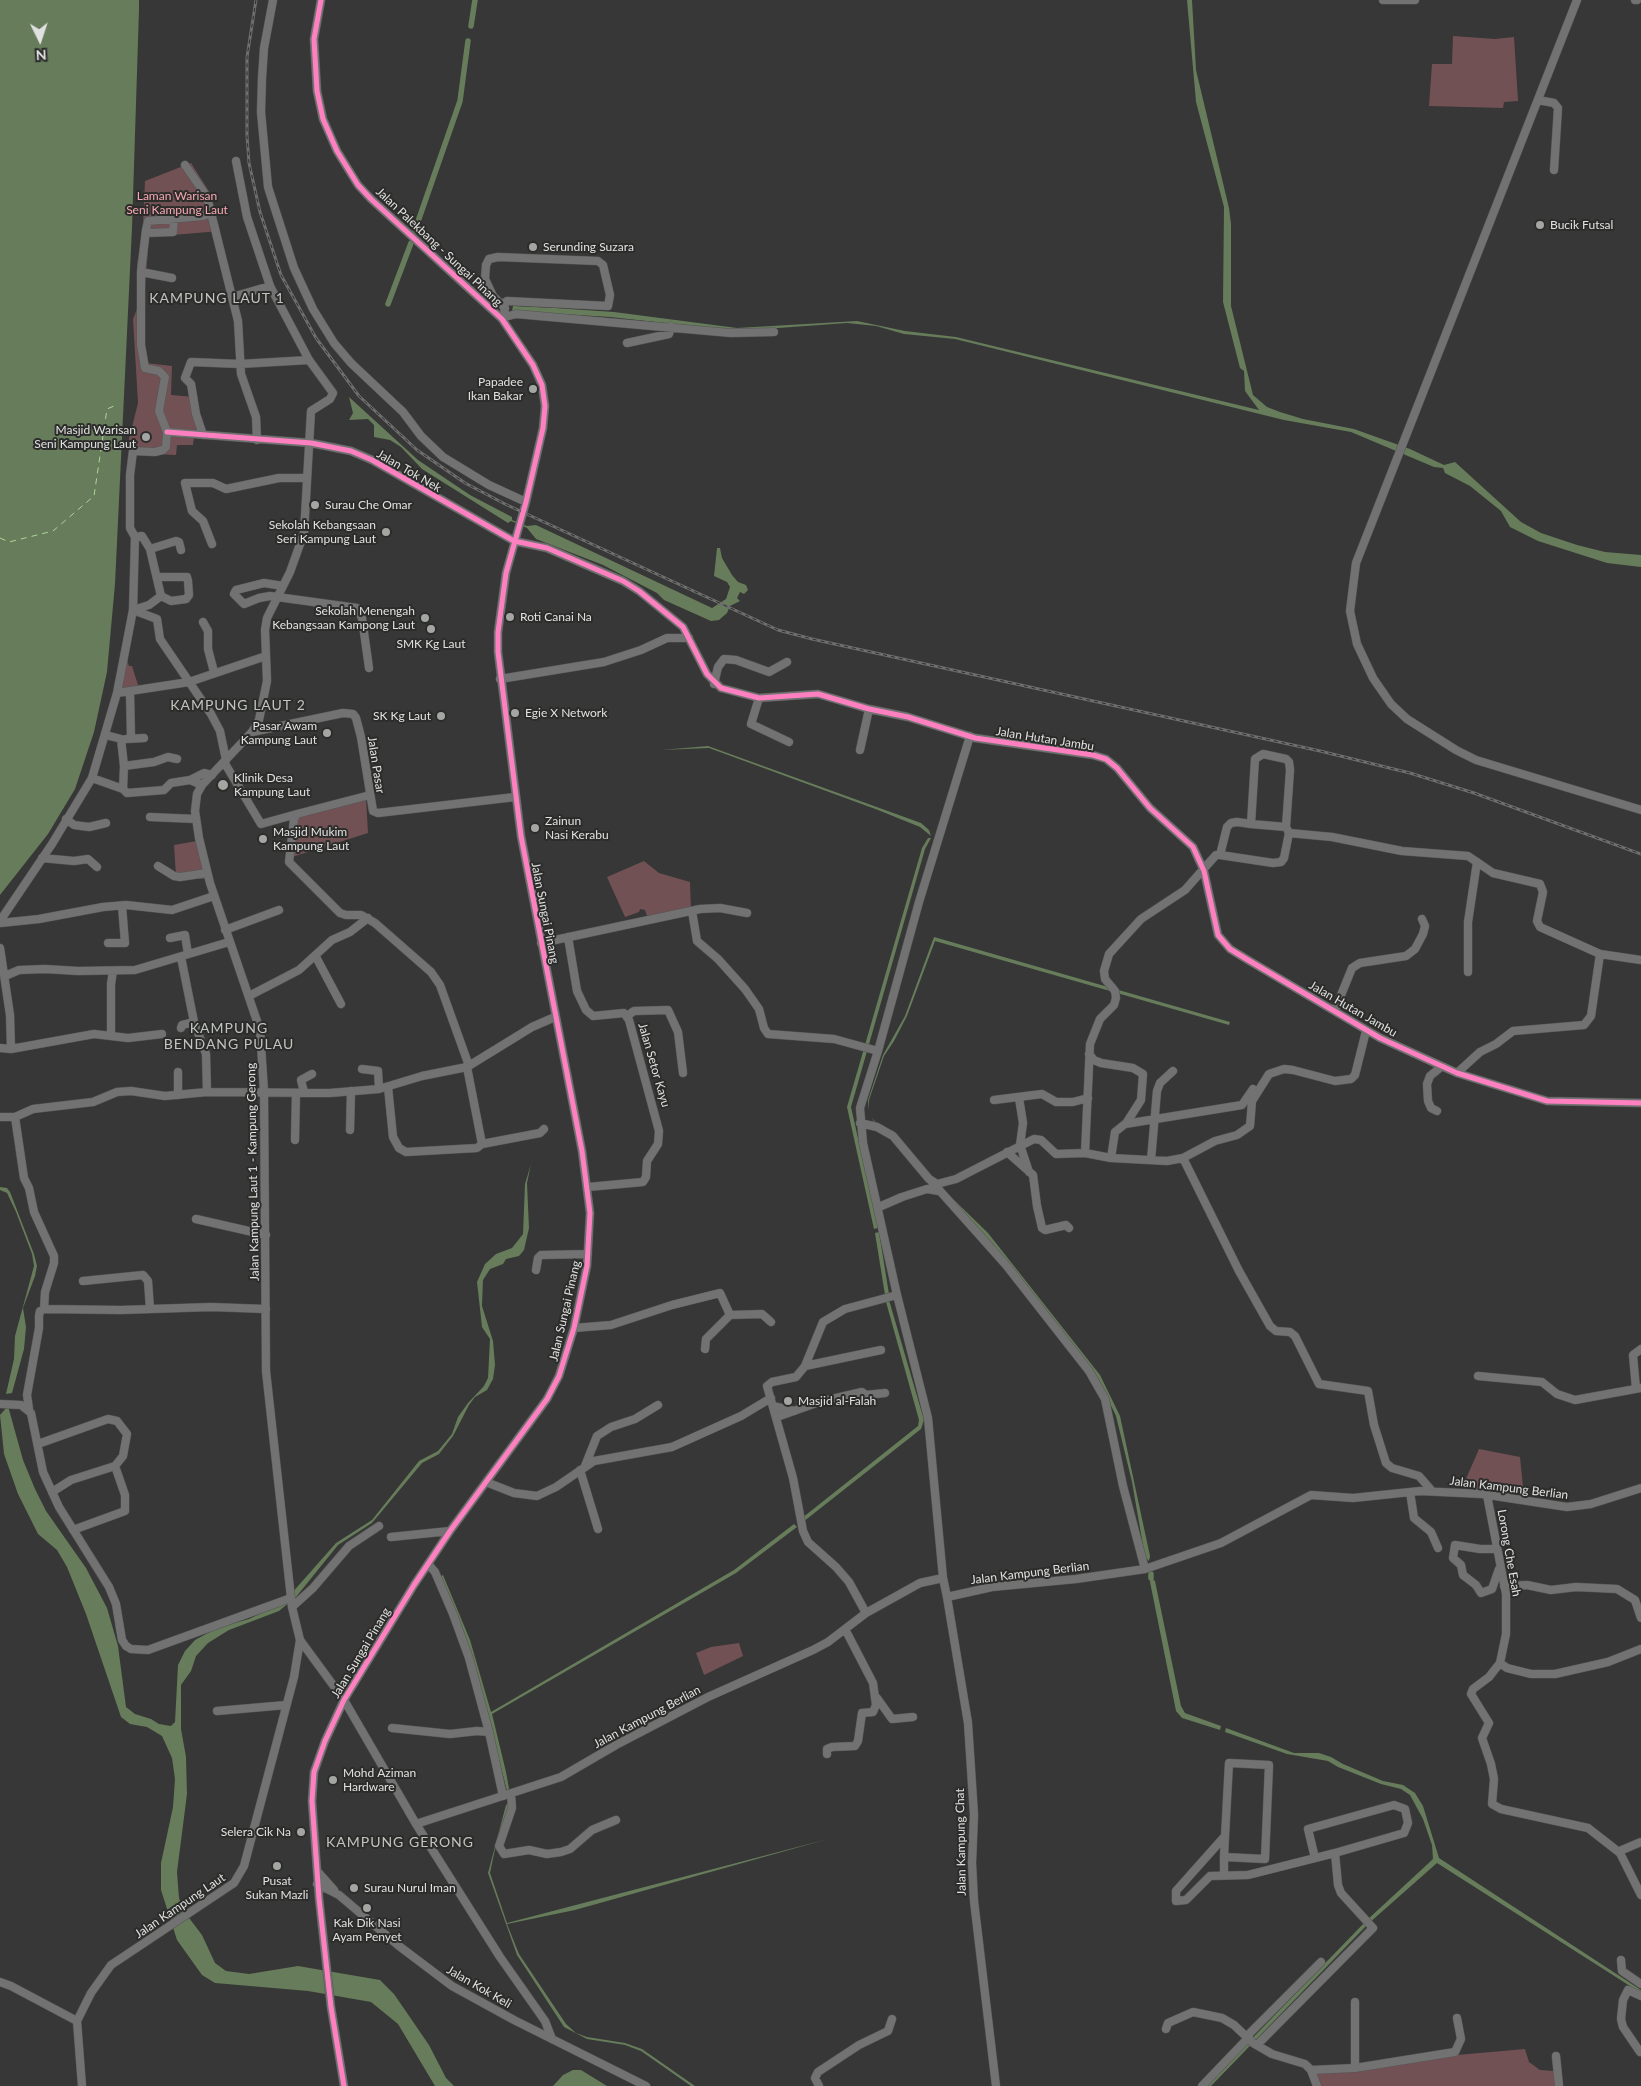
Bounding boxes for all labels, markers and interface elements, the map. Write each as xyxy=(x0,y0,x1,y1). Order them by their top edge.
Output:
north arrow xyxy=(15,15,65,65)
text: N xyxy=(35,47,47,64)
street label: Jalan Palekbang - Sungai Pinang xyxy=(373,185,505,309)
park label: Laman Warisan Seni Kampung Laut xyxy=(126,189,228,217)
place label: Bucik Futsal xyxy=(1550,218,1613,232)
marker: Bucik Futsal xyxy=(1534,219,1546,231)
place label: Serunding Suzara xyxy=(543,240,634,254)
marker: Serunding Suzara xyxy=(527,241,539,253)
district label: KAMPUNG LAUT 1 xyxy=(147,290,287,306)
place label: Papadee Ikan Bakar xyxy=(468,375,523,403)
marker: Papadee Ikan Bakar xyxy=(527,383,539,395)
place label: Masjid Warisan Seni Kampung Laut xyxy=(34,423,136,451)
marker: Masjid Warisan Seni Kampung Laut xyxy=(140,431,152,443)
street label: Jalan Tok Nek xyxy=(374,447,444,495)
place label: Surau Che Omar xyxy=(325,498,412,512)
marker: Surau Che Omar xyxy=(309,499,321,511)
place label: Sekolah Kebangsaan Seri Kampung Laut xyxy=(269,518,376,546)
marker: Sekolah Kebangsaan Seri Kampung Laut xyxy=(380,526,392,538)
place label: Sekolah Menengah Kebangsaan Kampong Laut xyxy=(272,604,415,632)
place label: Roti Canai Na xyxy=(520,610,592,624)
marker: Roti Canai Na xyxy=(504,611,516,623)
marker: Sekolah Menengah Kebangsaan Kampong Laut xyxy=(419,612,431,624)
marker: SMK Kg Laut xyxy=(425,623,437,635)
place label: SMK Kg Laut xyxy=(396,637,466,651)
district label: KAMPUNG LAUT 2 xyxy=(168,697,308,713)
place label: Egie X Network xyxy=(525,706,607,720)
marker: Egie X Network xyxy=(509,707,521,719)
place label: SK Kg Laut xyxy=(373,709,431,723)
marker: SK Kg Laut xyxy=(435,710,447,722)
place label: Pasar Awam Kampung Laut xyxy=(241,719,317,747)
street label: Jalan Hutan Jambu xyxy=(995,724,1095,754)
marker: Pasar Awam Kampung Laut xyxy=(321,727,333,739)
street label: Jalan Pasar xyxy=(364,735,388,795)
place label: Klinik Desa Kampung Laut xyxy=(234,771,310,799)
marker: Klinik Desa Kampung Laut xyxy=(216,778,230,792)
place label: Zainun Nasi Kerabu xyxy=(545,814,609,842)
marker: Zainun Nasi Kerabu xyxy=(529,822,541,834)
place label: Masjid Mukim Kampung Laut xyxy=(273,825,349,853)
marker: Masjid Mukim Kampung Laut xyxy=(257,833,269,845)
street label: Jalan Sungai Pinang xyxy=(528,861,562,965)
street label: Jalan Hutan Jambu xyxy=(1306,978,1400,1040)
district label: KAMPUNG BENDANG PULAU xyxy=(162,1020,296,1052)
street label: Jalan Setor Kayu xyxy=(635,1021,673,1109)
street label: Jalan Kampung Laut 1 - Kampung Gerong xyxy=(244,1063,262,1281)
street label: Jalan Sungai Pinang xyxy=(546,1259,584,1363)
place label: Masjid al-Falah xyxy=(798,1394,876,1408)
marker: Masjid al-Falah xyxy=(782,1395,794,1407)
street label: Jalan Kampung Berlian xyxy=(1449,1474,1569,1502)
street label: Lorong Che Esah xyxy=(1494,1508,1524,1598)
street label: Jalan Kampung Berlian xyxy=(970,1559,1090,1587)
street label: Jalan Sungai Pinang xyxy=(328,1605,394,1701)
street label: Jalan Kampung Berlian xyxy=(591,1683,703,1751)
place label: Mohd Aziman Hardware xyxy=(343,1766,416,1794)
marker: Mohd Aziman Hardware xyxy=(327,1774,339,1786)
street label: Jalan Kampung Chat xyxy=(953,1788,969,1896)
place label: Selera Cik Na xyxy=(221,1825,291,1839)
marker: Selera Cik Na xyxy=(295,1826,307,1838)
district label: KAMPUNG GERONG xyxy=(324,1834,476,1850)
marker: Pusat Sukan Mazli xyxy=(271,1860,283,1872)
street label: Jalan Kampung Laut xyxy=(132,1870,228,1942)
place label: Pusat Sukan Mazli xyxy=(246,1874,308,1902)
place label: Surau Nurul Iman xyxy=(364,1881,456,1895)
marker: Surau Nurul Iman xyxy=(348,1882,360,1894)
marker: Kak Dik Nasi Ayam Penyet xyxy=(361,1902,373,1914)
place label: Kak Dik Nasi Ayam Penyet xyxy=(333,1916,401,1944)
street label: Jalan Kok Keli xyxy=(444,1963,514,2011)

